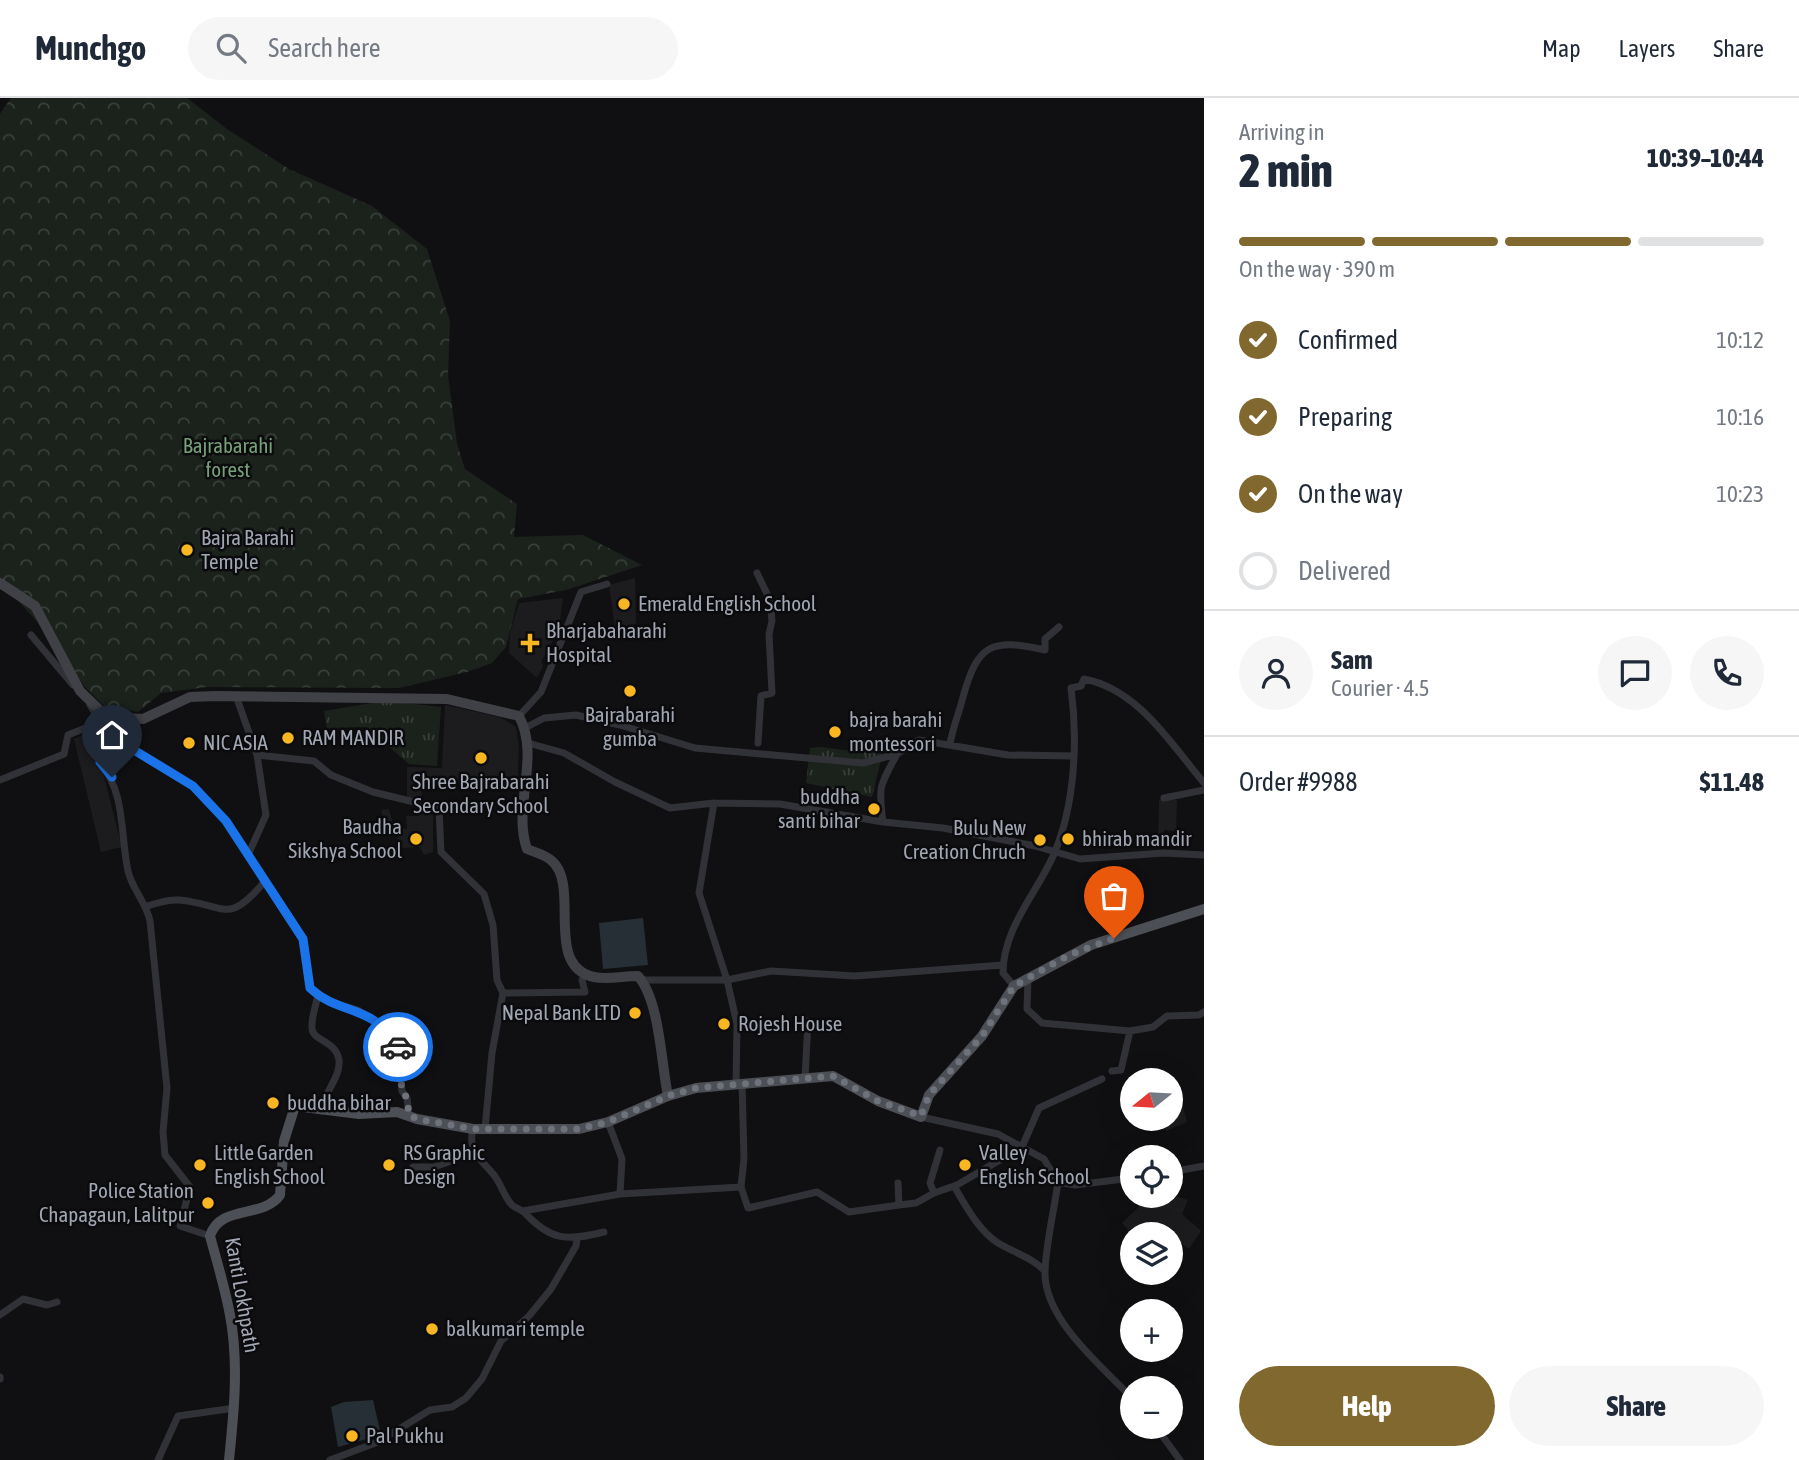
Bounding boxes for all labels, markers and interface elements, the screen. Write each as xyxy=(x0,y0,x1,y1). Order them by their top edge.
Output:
search box xyxy=(188,17,678,80)
text: Munchgo xyxy=(35,29,146,67)
icon: search xyxy=(212,29,250,67)
text: Search here xyxy=(268,33,380,63)
text: Map xyxy=(1542,35,1581,62)
text: Layers xyxy=(1619,35,1675,62)
text: Share xyxy=(1713,35,1764,62)
text: Arriving in xyxy=(1239,119,1325,145)
text: 10:39–10:44 xyxy=(1647,143,1764,173)
text: 2 min xyxy=(1239,144,1333,197)
text: On the way · 390 m xyxy=(1239,256,1395,282)
icon: check xyxy=(1239,321,1277,359)
text: Confirmed xyxy=(1298,325,1398,355)
text: 10:12 xyxy=(1716,327,1764,353)
icon: check xyxy=(1239,398,1277,436)
text: Preparing xyxy=(1298,402,1392,432)
text: 10:16 xyxy=(1716,404,1764,430)
park label: Bajrabarahi forest xyxy=(183,433,273,481)
icon: check xyxy=(1239,475,1277,513)
text: On the way xyxy=(1298,479,1403,509)
text: 10:23 xyxy=(1716,481,1764,507)
place label: Bajra Barahi Temple xyxy=(201,525,294,573)
marker: Bajra Barahi Temple xyxy=(179,542,195,558)
text: Delivered xyxy=(1298,556,1391,586)
place label: Emerald English School xyxy=(638,591,817,615)
marker: Emerald English School xyxy=(616,596,632,612)
place label: Bharjabaharahi Hospital xyxy=(546,618,667,666)
marker: Bharjabaharahi Hospital xyxy=(520,633,540,653)
button: person xyxy=(1239,636,1313,710)
button: chat xyxy=(1598,636,1672,710)
button: phone xyxy=(1690,636,1764,710)
text: Sam xyxy=(1331,645,1373,675)
text: Courier · 4.5 xyxy=(1331,675,1430,701)
marker: Bajrabarahi gumba xyxy=(622,683,638,699)
place label: Bajrabarahi gumba xyxy=(585,702,675,750)
pin xyxy=(82,705,142,777)
place label: bajra barahi montessori xyxy=(849,707,942,755)
icon: home xyxy=(93,716,131,754)
marker: bajra barahi montessori xyxy=(827,724,843,740)
place label: RAM MANDIR xyxy=(302,725,405,749)
place label: NIC ASIA xyxy=(203,730,269,754)
marker: RAM MANDIR xyxy=(280,730,296,746)
marker: NIC ASIA xyxy=(181,735,197,751)
marker: Shree Bajrabarahi Secondary School xyxy=(473,750,489,766)
text: Order #9988 xyxy=(1239,767,1358,797)
text: $11.48 xyxy=(1700,767,1764,797)
place label: Shree Bajrabarahi Secondary School xyxy=(412,769,550,817)
place label: buddha santi bihar xyxy=(778,784,861,832)
marker: buddha santi bihar xyxy=(866,801,882,817)
place label: Baudha Sikshya School xyxy=(288,814,402,862)
place label: Bulu New Creation Chruch xyxy=(903,815,1026,863)
place label: bhirab mandir xyxy=(1082,826,1192,850)
marker: Baudha Sikshya School xyxy=(408,831,424,847)
marker: bhirab mandir xyxy=(1060,831,1076,847)
marker: Bulu New Creation Chruch xyxy=(1032,832,1048,848)
pin xyxy=(1084,866,1144,938)
icon: bag xyxy=(1095,877,1133,915)
place label: Nepal Bank LTD xyxy=(502,1000,621,1024)
marker: Nepal Bank LTD xyxy=(627,1005,643,1021)
place label: Rojesh House xyxy=(738,1011,842,1035)
courier xyxy=(363,1012,433,1082)
marker: Rojesh House xyxy=(716,1016,732,1032)
icon: car xyxy=(379,1028,417,1066)
north arrow xyxy=(1120,1068,1183,1130)
map controls xyxy=(1120,1068,1183,1439)
place label: buddha bihar xyxy=(287,1090,392,1114)
marker: buddha bihar xyxy=(265,1095,281,1111)
place label: Little Garden English School xyxy=(214,1140,326,1188)
place label: RS Graphic Design xyxy=(403,1140,485,1188)
place label: Valley English School xyxy=(979,1140,1091,1188)
button: locate xyxy=(1120,1145,1183,1208)
marker: Little Garden English School xyxy=(192,1157,208,1173)
marker: RS Graphic Design xyxy=(381,1157,397,1173)
marker: Valley English School xyxy=(957,1157,973,1173)
place label: Police Station Chapagaun, Lalitpur xyxy=(39,1178,195,1226)
marker: Police Station Chapagaun, Lalitpur xyxy=(200,1195,216,1211)
button: layers xyxy=(1120,1222,1183,1285)
street label: Kanti Lokhpath xyxy=(221,1235,265,1354)
button: + xyxy=(1120,1299,1183,1362)
place label: balkumari temple xyxy=(446,1316,585,1340)
marker: balkumari temple xyxy=(424,1321,440,1337)
button: Help xyxy=(1239,1366,1495,1446)
button: Share xyxy=(1509,1366,1764,1446)
button: − xyxy=(1120,1376,1183,1439)
place label: Pal Pukhu xyxy=(366,1423,444,1447)
marker: Pal Pukhu xyxy=(344,1428,360,1444)

